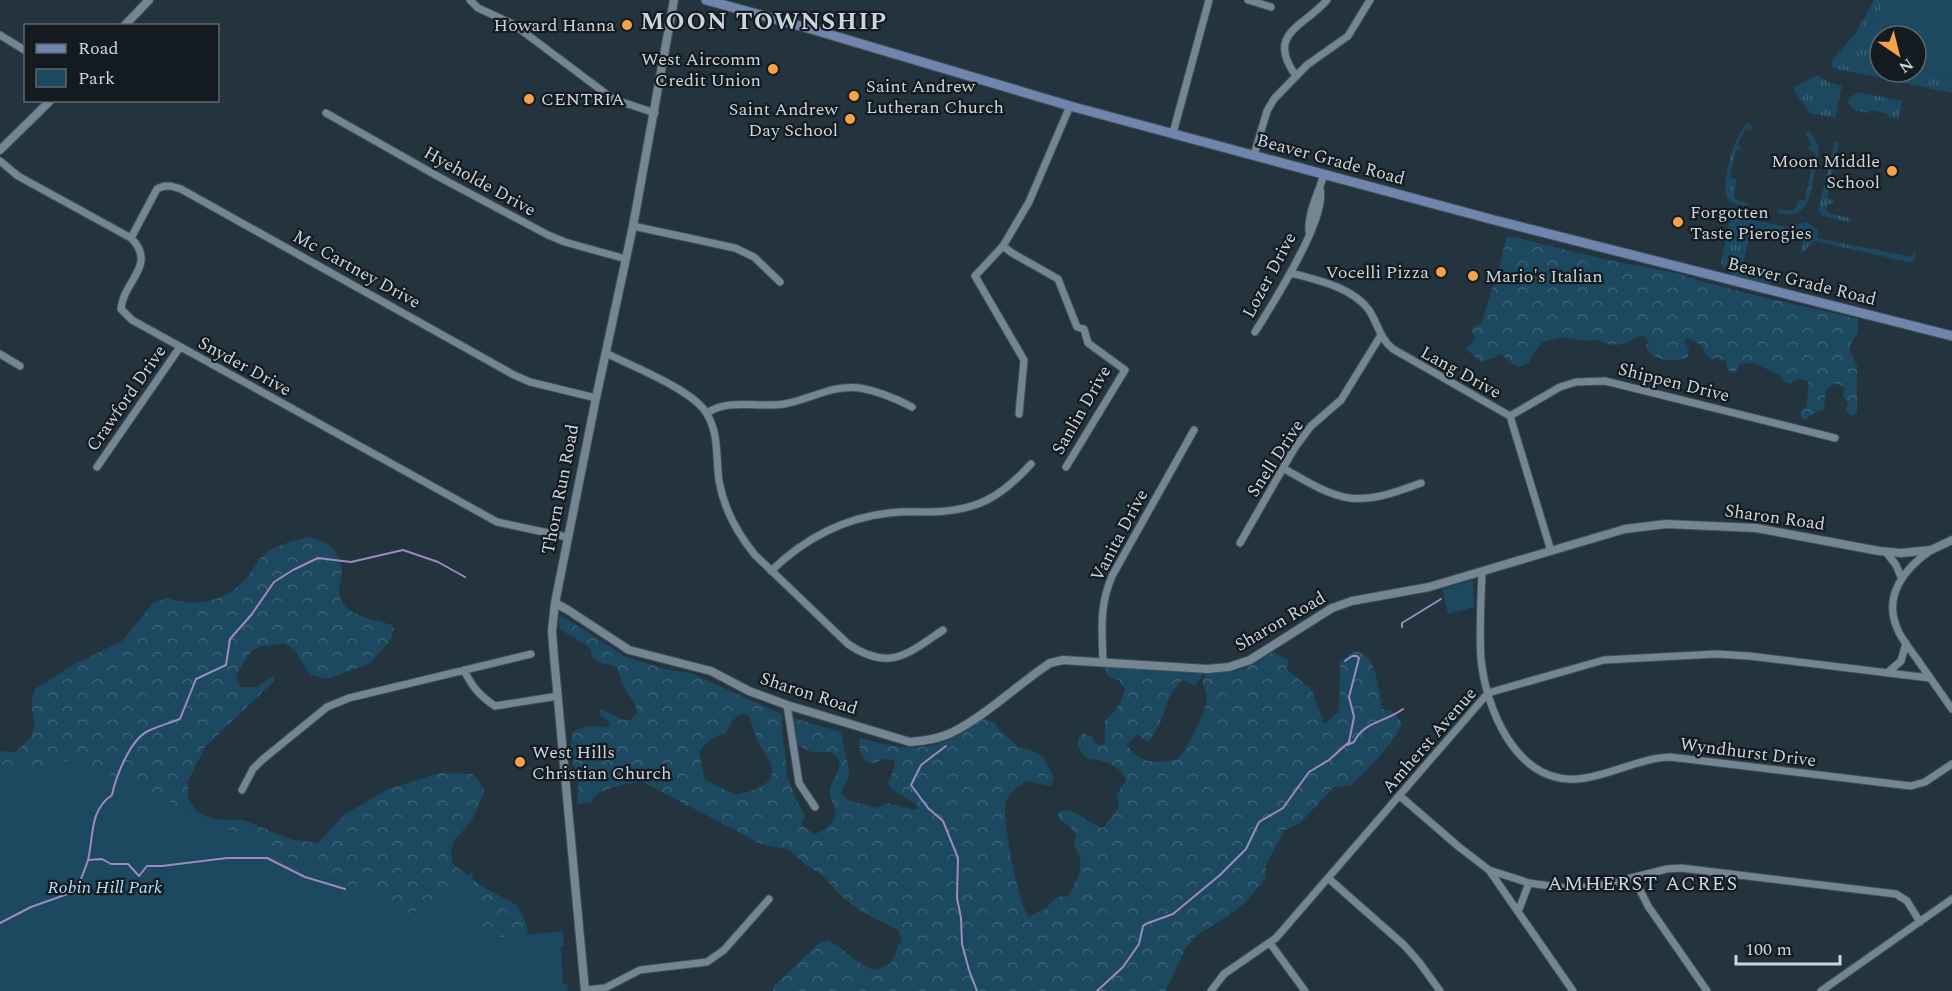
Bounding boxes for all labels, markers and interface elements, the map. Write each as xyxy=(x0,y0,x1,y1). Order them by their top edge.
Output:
district label: MOON TOWNSHIP xyxy=(640,4,888,40)
place label: Howard Hanna xyxy=(494,12,615,39)
marker: Howard Hanna xyxy=(620,18,634,32)
legend xyxy=(24,24,219,102)
north arrow xyxy=(1868,24,1928,84)
text: Road xyxy=(78,35,119,62)
place label: West Aircomm Credit Union xyxy=(641,46,761,94)
text: N xyxy=(1894,52,1918,79)
marker: West Aircomm Credit Union xyxy=(766,62,780,76)
text: Park xyxy=(78,65,115,92)
place label: Saint Andrew Lutheran Church xyxy=(866,73,1004,121)
place label: CENTRIA xyxy=(541,86,625,113)
marker: Saint Andrew Lutheran Church xyxy=(847,89,861,103)
marker: CENTRIA xyxy=(522,92,536,106)
place label: Saint Andrew Day School xyxy=(729,96,838,144)
marker: Saint Andrew Day School xyxy=(843,112,857,126)
street label: Beaver Grade Road xyxy=(1254,127,1408,192)
street label: Hyeholde Drive xyxy=(419,139,541,223)
place label: Moon Middle School xyxy=(1771,148,1880,196)
marker: Moon Middle School xyxy=(1885,164,1899,178)
place label: Forgotten Taste Pierogies xyxy=(1690,199,1812,247)
marker: Forgotten Taste Pierogies xyxy=(1671,215,1685,229)
street label: Mc Cartney Drive xyxy=(288,223,426,316)
street label: Lozer Drive xyxy=(1235,227,1303,323)
street label: Beaver Grade Road xyxy=(1725,250,1879,313)
place label: Vocelli Pizza xyxy=(1325,259,1429,286)
place label: Mario's Italian xyxy=(1485,263,1603,290)
marker: Vocelli Pizza xyxy=(1434,265,1448,279)
marker: Mario's Italian xyxy=(1466,269,1480,283)
street label: Snyder Drive xyxy=(193,330,296,403)
street label: Lang Drive xyxy=(1415,339,1506,406)
street label: Crawford Drive xyxy=(80,340,173,457)
street label: Shippen Drive xyxy=(1615,356,1732,409)
street label: Sanlin Drive xyxy=(1045,361,1118,460)
street label: Snell Drive xyxy=(1240,414,1311,502)
street label: Thorn Run Road xyxy=(535,422,586,556)
street label: Vanita Drive xyxy=(1084,484,1155,586)
street label: Sharon Road xyxy=(1723,497,1827,538)
street label: Sharon Road xyxy=(1230,584,1331,658)
street label: Sharon Road xyxy=(757,665,861,722)
street label: Amherst Avenue xyxy=(1375,681,1483,799)
street label: Wyndhurst Drive xyxy=(1678,731,1818,774)
place label: West Hills Christian Church xyxy=(532,739,672,787)
marker: West Hills Christian Church xyxy=(513,755,527,769)
district label: AMHERST ACRES xyxy=(1547,869,1739,899)
park label: Robin Hill Park xyxy=(48,874,163,901)
scale bar xyxy=(1736,928,1840,966)
text: 100 m xyxy=(1745,936,1792,963)

